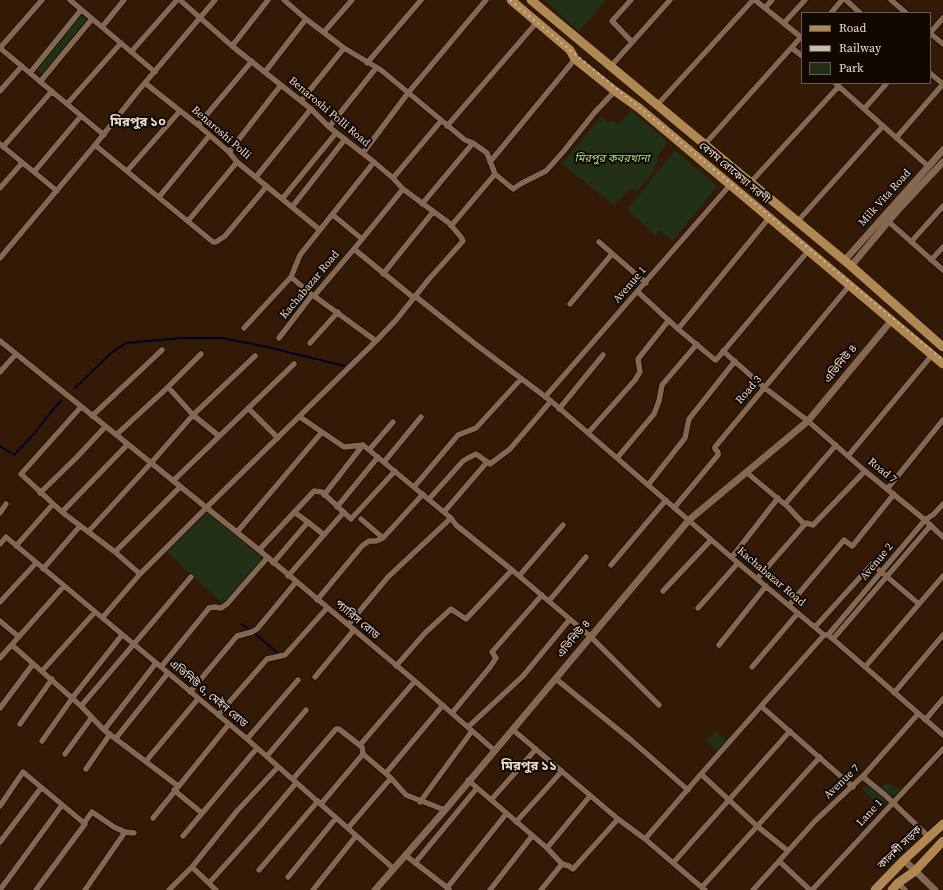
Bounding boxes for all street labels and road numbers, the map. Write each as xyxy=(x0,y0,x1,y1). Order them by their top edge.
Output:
street label: Benaroshi Polli Road xyxy=(286,74,372,150)
street label: Benaroshi Polli xyxy=(189,104,253,162)
street label: বেগম রোকেয়া সরণী xyxy=(696,139,772,207)
street label: Milk Vita Road xyxy=(856,167,914,229)
street label: Kachabazar Road xyxy=(278,248,342,322)
street label: Avenue 1 xyxy=(611,264,649,306)
street label: এভিনিউ ৪ xyxy=(822,342,860,386)
street label: Road 3 xyxy=(733,373,765,407)
street label: Road 7 xyxy=(865,455,899,487)
street label: Avenue 2 xyxy=(858,541,896,583)
street label: Kachabazar Road xyxy=(734,545,808,609)
street label: প্যারিস রোড xyxy=(332,598,382,642)
street label: এভিনিউ ৪ xyxy=(554,617,594,661)
street label: এভিনিউ ৫, মেইন রোড xyxy=(166,657,250,731)
street label: Avenue 7 xyxy=(822,762,862,802)
street label: Lane 1 xyxy=(854,797,886,829)
street label: কালশী সড়ক xyxy=(875,824,925,872)

